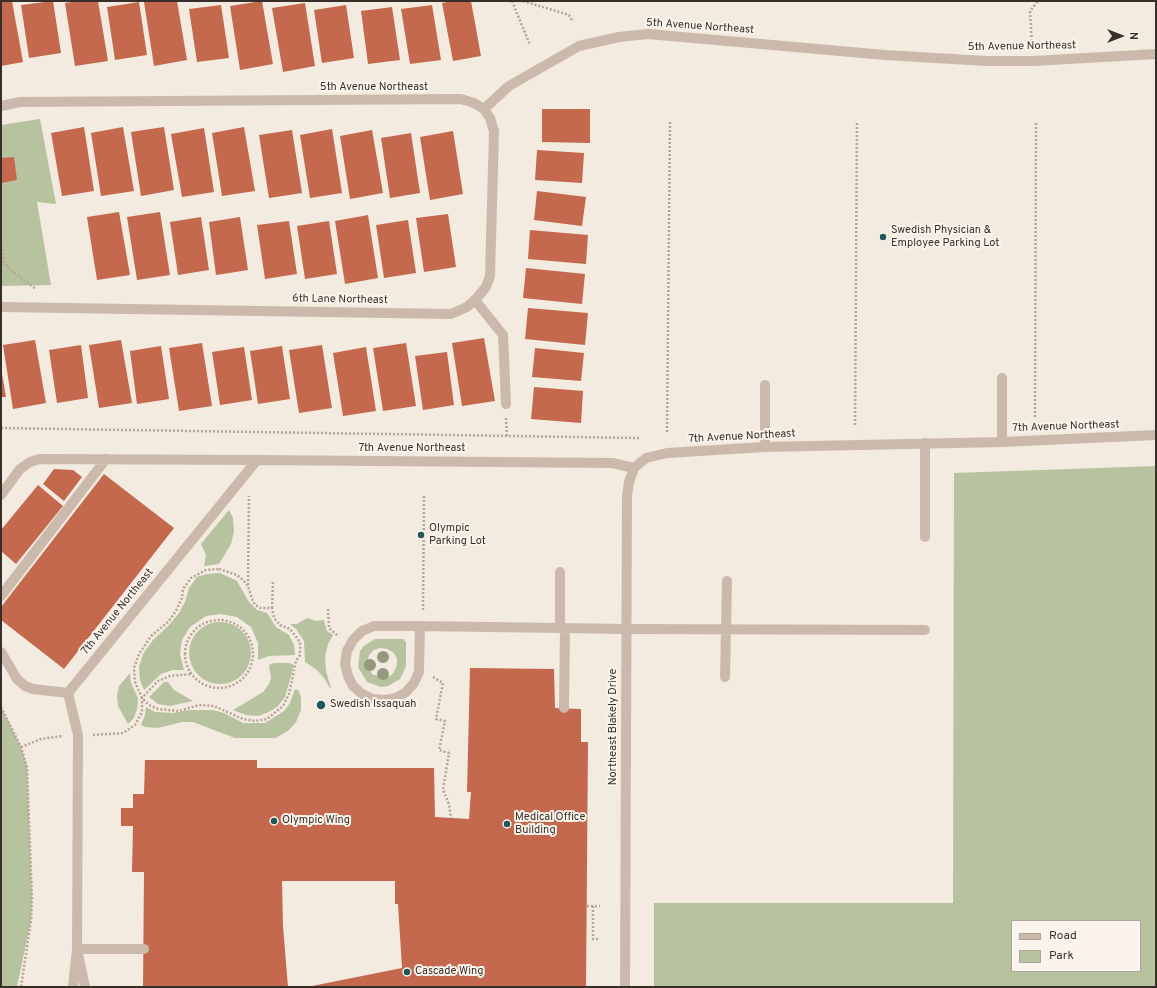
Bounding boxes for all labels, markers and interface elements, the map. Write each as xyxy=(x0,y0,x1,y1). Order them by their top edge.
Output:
north arrow xyxy=(1101,16,1141,56)
street label: 5th Avenue Northeast xyxy=(645,17,755,37)
text: N xyxy=(1126,32,1140,40)
street label: 5th Avenue Northeast xyxy=(968,39,1076,55)
street label: 5th Avenue Northeast xyxy=(320,81,428,95)
place label: Swedish Physician & Employee Parking Lot xyxy=(891,224,1000,250)
marker: Swedish Physician & Employee Parking Lot xyxy=(878,232,888,242)
street label: 6th Lane Northeast xyxy=(292,293,388,307)
street label: 7th Avenue Northeast xyxy=(1012,419,1120,435)
street label: 7th Avenue Northeast xyxy=(688,428,796,446)
street label: 7th Avenue Northeast xyxy=(359,442,465,456)
place label: Olympic Parking Lot xyxy=(429,522,486,548)
marker: Olympic Parking Lot xyxy=(416,530,426,540)
street label: 7th Avenue Northeast xyxy=(79,566,157,658)
street label: Northeast Blakely Drive xyxy=(607,669,621,785)
place label: Swedish Issaquah xyxy=(330,698,416,712)
marker: Swedish Issaquah xyxy=(315,699,327,711)
place label: Medical Office Building xyxy=(515,811,585,837)
place label: Olympic Wing xyxy=(282,814,350,828)
marker: Olympic Wing xyxy=(269,816,279,826)
marker: Medical Office Building xyxy=(502,819,512,829)
legend xyxy=(1011,920,1141,972)
text: Road xyxy=(1049,928,1077,944)
text: Park xyxy=(1049,948,1074,964)
place label: Cascade Wing xyxy=(415,965,484,979)
marker: Cascade Wing xyxy=(402,967,412,977)

